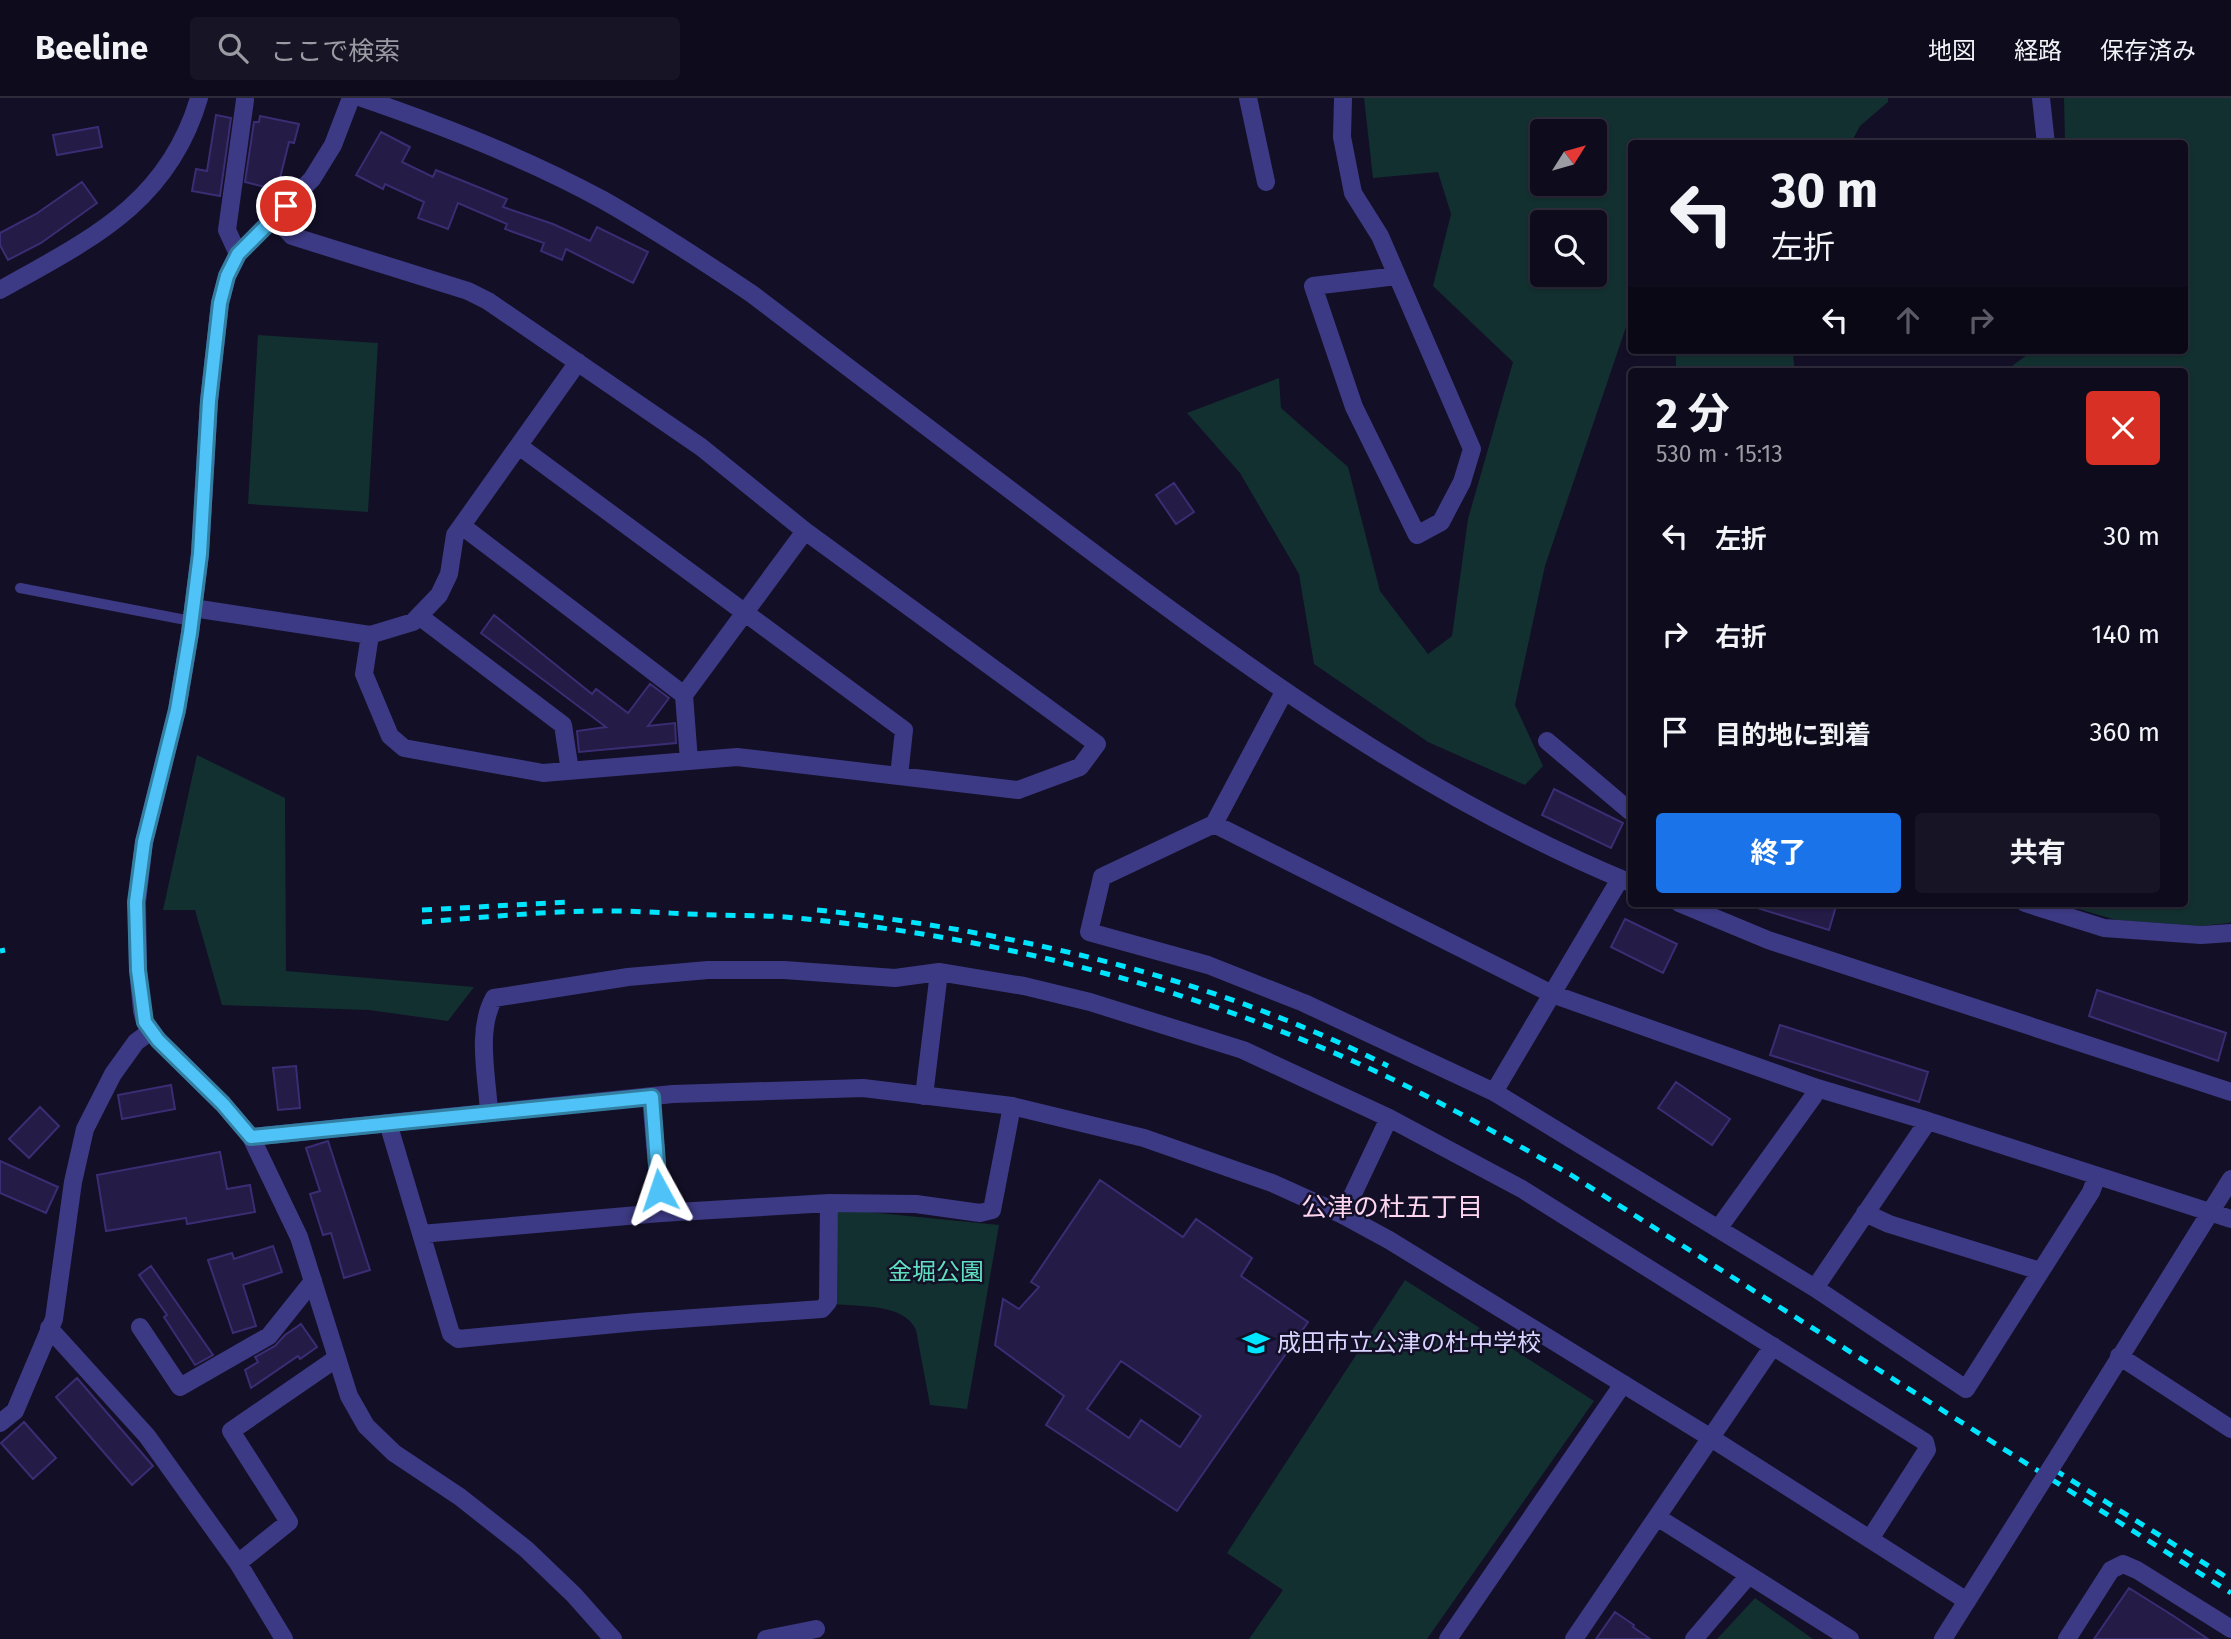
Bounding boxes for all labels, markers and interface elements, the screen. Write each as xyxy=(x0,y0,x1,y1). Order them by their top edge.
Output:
search box xyxy=(190,17,680,80)
text: Beeline xyxy=(35,28,148,68)
icon: search xyxy=(214,29,252,67)
text: ここで検索 xyxy=(270,36,400,67)
text: 地図 xyxy=(1928,37,1976,65)
text: 経路 xyxy=(2014,37,2062,65)
text: 保存済み xyxy=(2100,37,2196,65)
north arrow xyxy=(1530,119,1606,196)
map controls xyxy=(1530,119,1607,287)
text: 30 m xyxy=(1771,161,1878,220)
icon: left xyxy=(1656,168,1747,259)
pin xyxy=(256,176,316,236)
icon: arrive xyxy=(267,187,305,225)
button: search xyxy=(1530,210,1607,287)
text: 左折 xyxy=(1771,228,1835,266)
icon: left xyxy=(1816,301,1854,339)
icon: ahead xyxy=(1889,301,1927,339)
icon: right xyxy=(1962,301,2000,339)
text: 2 分 xyxy=(1656,389,1730,439)
button: close xyxy=(2086,391,2160,465)
text: 530 m · 15:13 xyxy=(1656,440,1783,468)
icon: left xyxy=(1656,517,1694,555)
text: 30 m xyxy=(2103,521,2160,552)
text: 左折 xyxy=(1715,524,1767,555)
icon: right xyxy=(1656,615,1694,653)
text: 140 m xyxy=(2091,619,2160,650)
text: 右折 xyxy=(1715,622,1767,653)
icon: arrive xyxy=(1656,713,1694,751)
text: 360 m xyxy=(2089,717,2160,748)
text: 目的地に到着 xyxy=(1715,720,1871,751)
button: 終了 xyxy=(1656,813,1901,893)
button: 共有 xyxy=(1915,813,2160,893)
position arrow xyxy=(622,1153,696,1227)
district label: 公津の杜五丁目 xyxy=(1301,1192,1483,1223)
park label: 金堀公園 xyxy=(888,1258,984,1286)
school or university icon: 成田市立公津の杜中学校 xyxy=(1241,1328,1271,1358)
place label: 成田市立公津の杜中学校 xyxy=(1277,1329,1541,1357)

